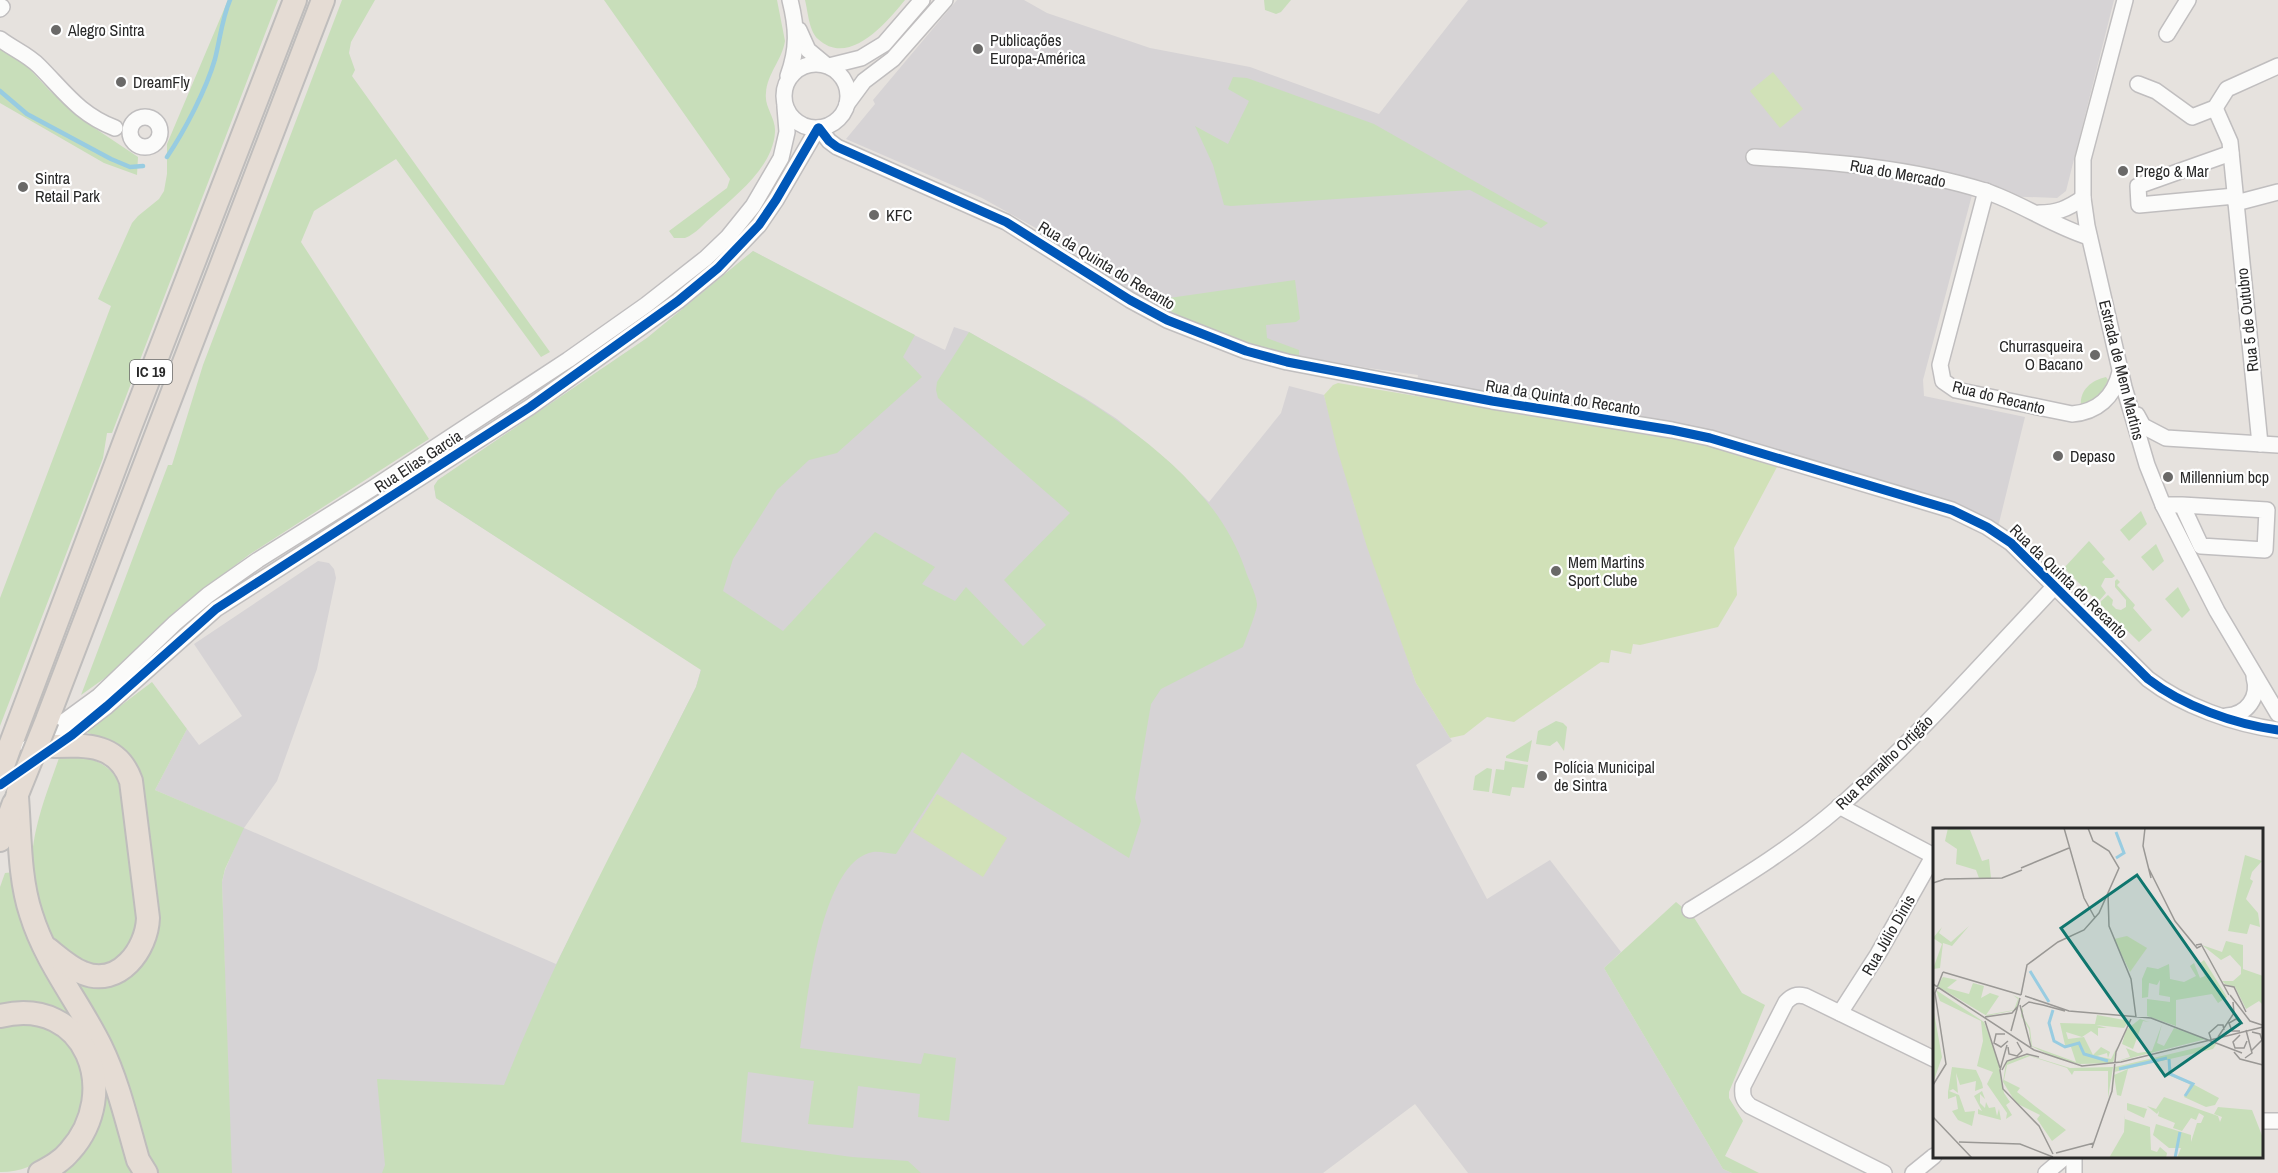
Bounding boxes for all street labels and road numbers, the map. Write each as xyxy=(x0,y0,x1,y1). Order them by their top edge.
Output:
street label: Rua do Mercado xyxy=(1848,154,1948,192)
street label: Rua da Quinta do Recanto xyxy=(1034,215,1180,315)
street label: Rua 5 de Outubro xyxy=(2231,267,2263,373)
street label: Estrada de Mem Martins xyxy=(2094,298,2150,442)
road number: IC 19 xyxy=(130,360,172,384)
street label: Rua da Quinta do Recanto xyxy=(1484,374,1642,420)
street label: Rua do Recanto xyxy=(1950,375,2048,419)
street label: Rua Elias Garcia xyxy=(370,424,466,497)
street label: Rua da Quinta do Recanto xyxy=(2005,519,2133,643)
street label: Rua Ramalho Ortigão xyxy=(1830,710,1938,814)
street label: Rua Júlio Dinis xyxy=(1856,891,1920,979)

